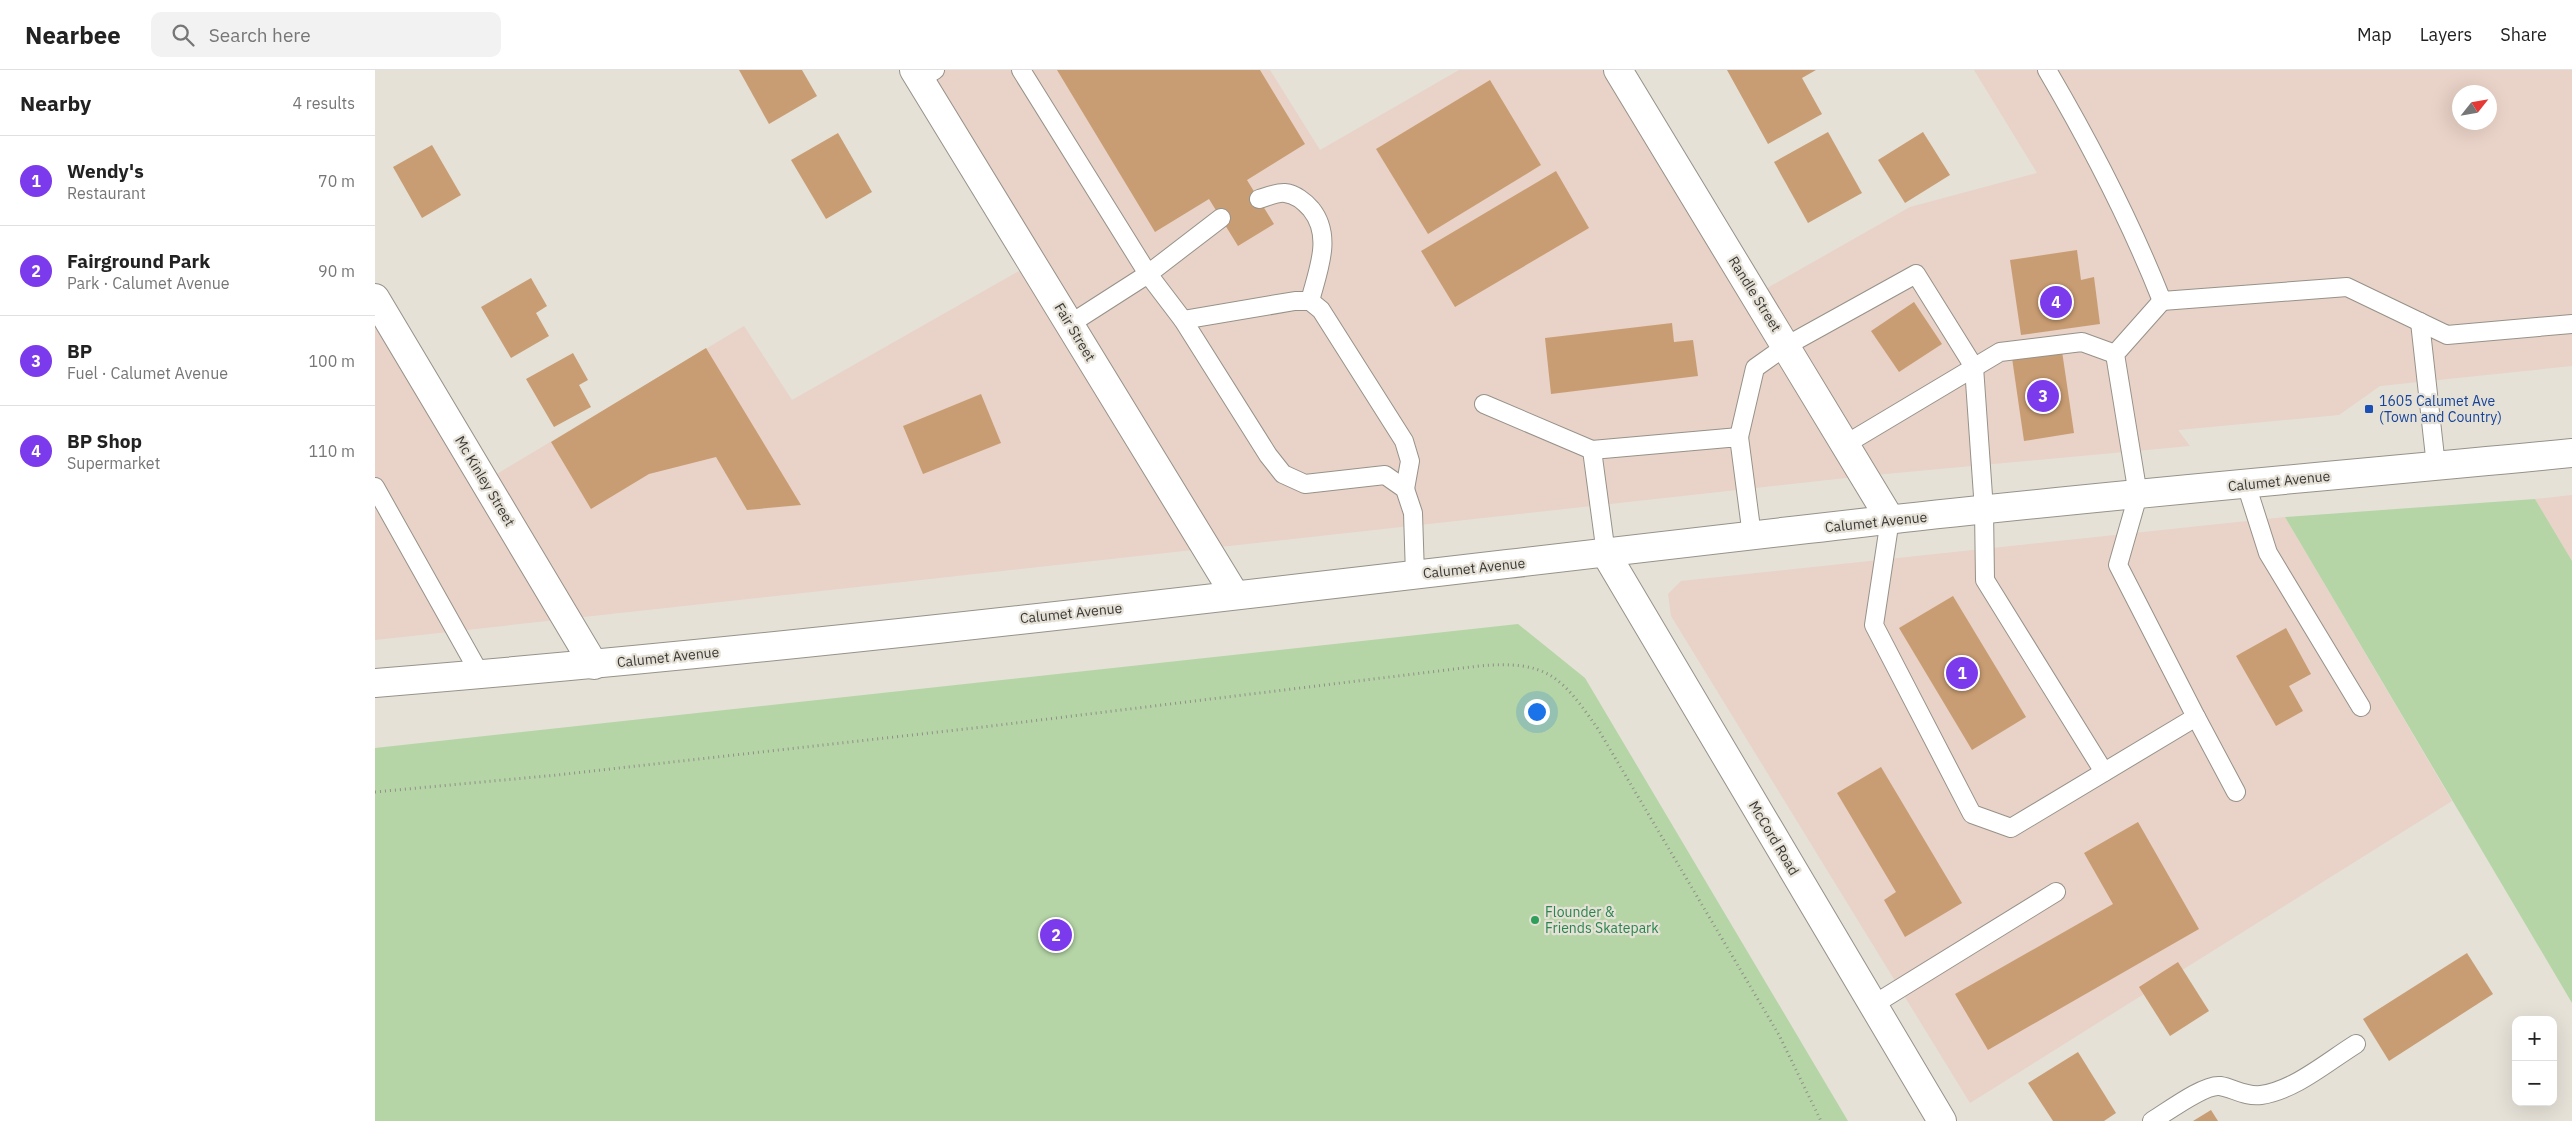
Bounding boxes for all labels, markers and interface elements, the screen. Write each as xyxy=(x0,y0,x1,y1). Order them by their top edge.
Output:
search box xyxy=(151,12,501,57)
text: Nearbee xyxy=(25,19,121,51)
icon: search xyxy=(169,21,197,49)
text: Search here xyxy=(209,23,311,47)
text: Map xyxy=(2357,23,2392,46)
text: Layers xyxy=(2420,23,2472,46)
text: Share xyxy=(2500,23,2547,46)
north arrow xyxy=(2452,85,2497,130)
text: Nearby xyxy=(20,89,91,117)
text: 4 results xyxy=(292,93,355,113)
text: Wendy's xyxy=(67,159,144,183)
text: 1 xyxy=(31,171,41,191)
text: 70 m xyxy=(318,171,355,191)
text: Restaurant xyxy=(67,183,146,203)
text: Fairground Park xyxy=(67,249,210,273)
street label: Randle Street xyxy=(1725,253,1785,335)
text: 2 xyxy=(31,261,41,281)
text: 90 m xyxy=(318,261,355,281)
text: Park · Calumet Avenue xyxy=(67,273,230,293)
pin: 4 xyxy=(2040,283,2072,321)
street label: Fair Street xyxy=(1051,299,1100,365)
text: BP xyxy=(67,339,92,363)
text: 3 xyxy=(31,351,41,371)
text: 100 m xyxy=(308,351,355,371)
text: Fuel · Calumet Avenue xyxy=(67,363,228,383)
pin: 3 xyxy=(2027,377,2059,415)
place label: 1605 Calumet Ave (Town and Country) xyxy=(2379,392,2502,426)
marker: 1605 Calumet Ave (Town and Country) xyxy=(2363,403,2375,415)
text: BP Shop xyxy=(67,429,142,453)
street label: Mc Kinley Street xyxy=(451,433,519,529)
text: 4 xyxy=(31,441,41,461)
text: 110 m xyxy=(308,441,355,461)
text: Supermarket xyxy=(67,453,160,473)
street label: Calumet Avenue xyxy=(2227,467,2331,495)
street label: Calumet Avenue xyxy=(1824,508,1928,536)
street label: Calumet Avenue xyxy=(1422,554,1526,582)
street label: Calumet Avenue xyxy=(1019,599,1123,627)
street label: Calumet Avenue xyxy=(616,643,720,671)
pin: 1 xyxy=(1946,654,1978,692)
your location xyxy=(1524,699,1550,725)
street label: McCord Road xyxy=(1745,798,1803,878)
place label: Flounder & Friends Skatepark xyxy=(1545,903,1659,937)
marker: Flounder & Friends Skatepark xyxy=(1529,914,1541,926)
pin: 2 xyxy=(1040,916,1072,954)
map controls xyxy=(2512,1016,2557,1106)
button: + xyxy=(2512,1016,2557,1061)
button: − xyxy=(2512,1061,2557,1106)

